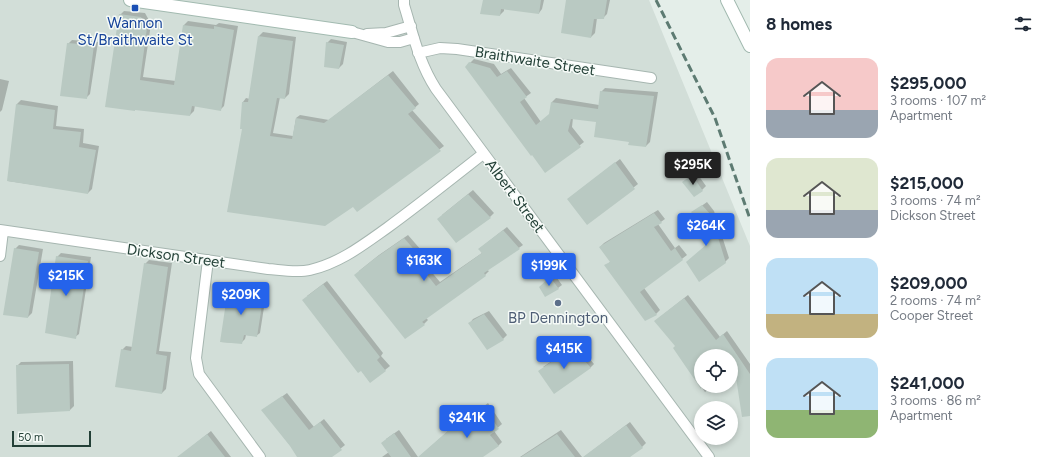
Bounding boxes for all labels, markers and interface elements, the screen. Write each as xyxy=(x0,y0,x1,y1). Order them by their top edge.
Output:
marker: Wannon St/Braithwaite St xyxy=(130,3,140,13)
icon: filters xyxy=(1012,13,1034,35)
place label: Wannon St/Braithwaite St xyxy=(77,14,193,49)
text: 8 homes xyxy=(766,14,832,34)
street label: Braithwaite Street xyxy=(474,43,597,79)
text: $295,000 xyxy=(890,73,966,93)
icon: home xyxy=(798,74,846,122)
text: 3 rooms · 107 m² xyxy=(890,93,986,108)
text: Apartment xyxy=(890,108,953,123)
pin: $295K xyxy=(665,152,721,186)
street label: Albert Street xyxy=(482,156,549,236)
text: $295K xyxy=(674,157,712,172)
text: $215,000 xyxy=(890,173,964,193)
icon: home xyxy=(798,174,846,222)
text: 3 rooms · 74 m² xyxy=(890,193,981,208)
text: Dickson Street xyxy=(890,208,976,223)
pin: $264K xyxy=(678,213,734,247)
text: $264K xyxy=(686,218,726,233)
street label: Dickson Street xyxy=(126,240,227,272)
pin: $163K xyxy=(396,248,452,282)
text: $163K xyxy=(406,253,442,268)
pin: $199K xyxy=(521,253,577,287)
text: $199K xyxy=(531,258,567,273)
pin: $215K xyxy=(38,263,94,297)
text: $215K xyxy=(48,268,84,283)
text: $209,000 xyxy=(890,273,968,293)
icon: home xyxy=(798,274,846,322)
pin: $209K xyxy=(213,282,269,316)
text: $209K xyxy=(221,287,261,302)
text: 2 rooms · 74 m² xyxy=(890,293,981,308)
marker: BP Dennington xyxy=(553,298,563,308)
text: Cooper Street xyxy=(890,308,973,323)
place label: BP Dennington xyxy=(508,309,608,327)
pin: $415K xyxy=(536,336,592,370)
text: $415K xyxy=(545,341,583,356)
map controls xyxy=(694,349,738,445)
button: locate xyxy=(694,349,738,393)
text: $241,000 xyxy=(890,373,965,393)
icon: home xyxy=(798,374,846,422)
text: 3 rooms · 86 m² xyxy=(890,393,981,408)
button: layers xyxy=(694,401,738,445)
pin: $241K xyxy=(439,405,495,439)
text: Apartment xyxy=(890,408,953,423)
text: $241K xyxy=(448,410,486,425)
scale bar xyxy=(12,429,91,448)
text: 50 m xyxy=(18,431,43,444)

